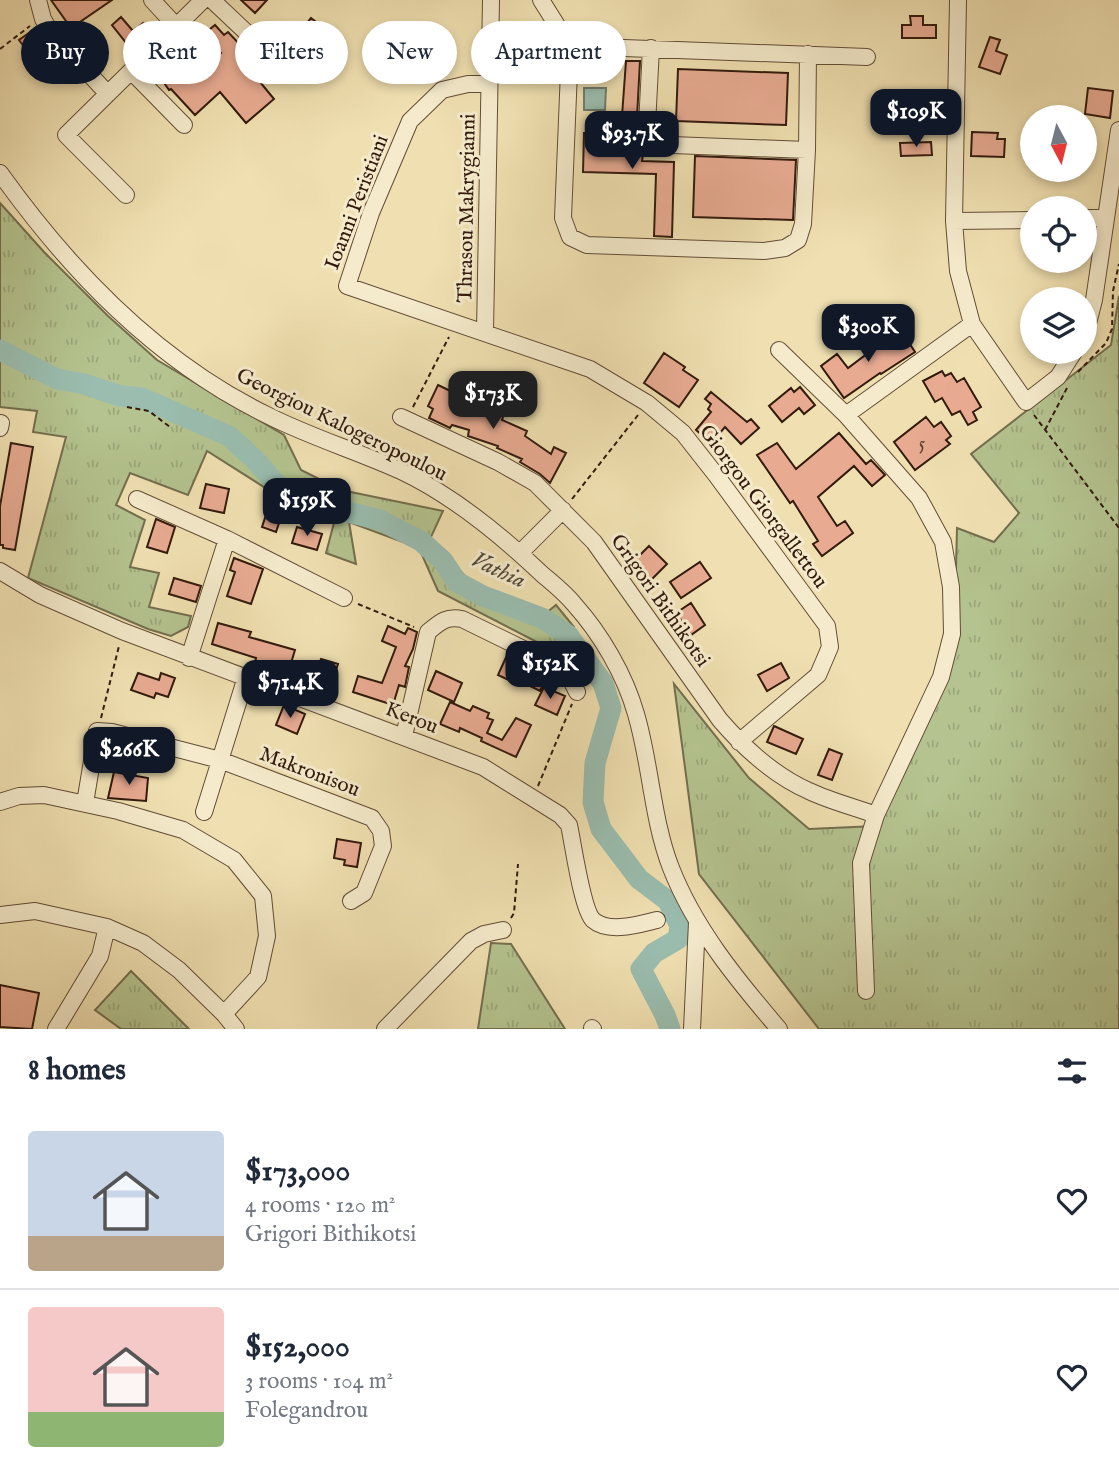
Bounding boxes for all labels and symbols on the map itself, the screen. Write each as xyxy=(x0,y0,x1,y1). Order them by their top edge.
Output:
pin: $109K xyxy=(867,90,965,149)
north arrow xyxy=(1020,105,1097,182)
pin: $93.7K xyxy=(575,111,689,171)
street label: Thrasou Makrygianni xyxy=(452,113,483,303)
street label: Ioanni Peristiani xyxy=(319,131,396,274)
pin: $300K xyxy=(819,304,917,364)
street label: Georgiou Kalogeropoulou xyxy=(231,362,451,488)
pin: $173K xyxy=(444,372,542,431)
street label: Giorgou Giorgallettou xyxy=(692,420,833,594)
house number: 5 xyxy=(919,433,926,456)
pin: $159K xyxy=(258,478,356,538)
street label: Grigori Bithikotsi xyxy=(604,529,716,673)
water label: Vathia xyxy=(467,545,530,595)
pin: $152K xyxy=(501,642,599,701)
pin: $71.4K xyxy=(233,660,347,720)
street label: Kerou xyxy=(381,696,442,741)
pin: $266K xyxy=(80,728,178,787)
street label: Makronisou xyxy=(255,741,364,804)

